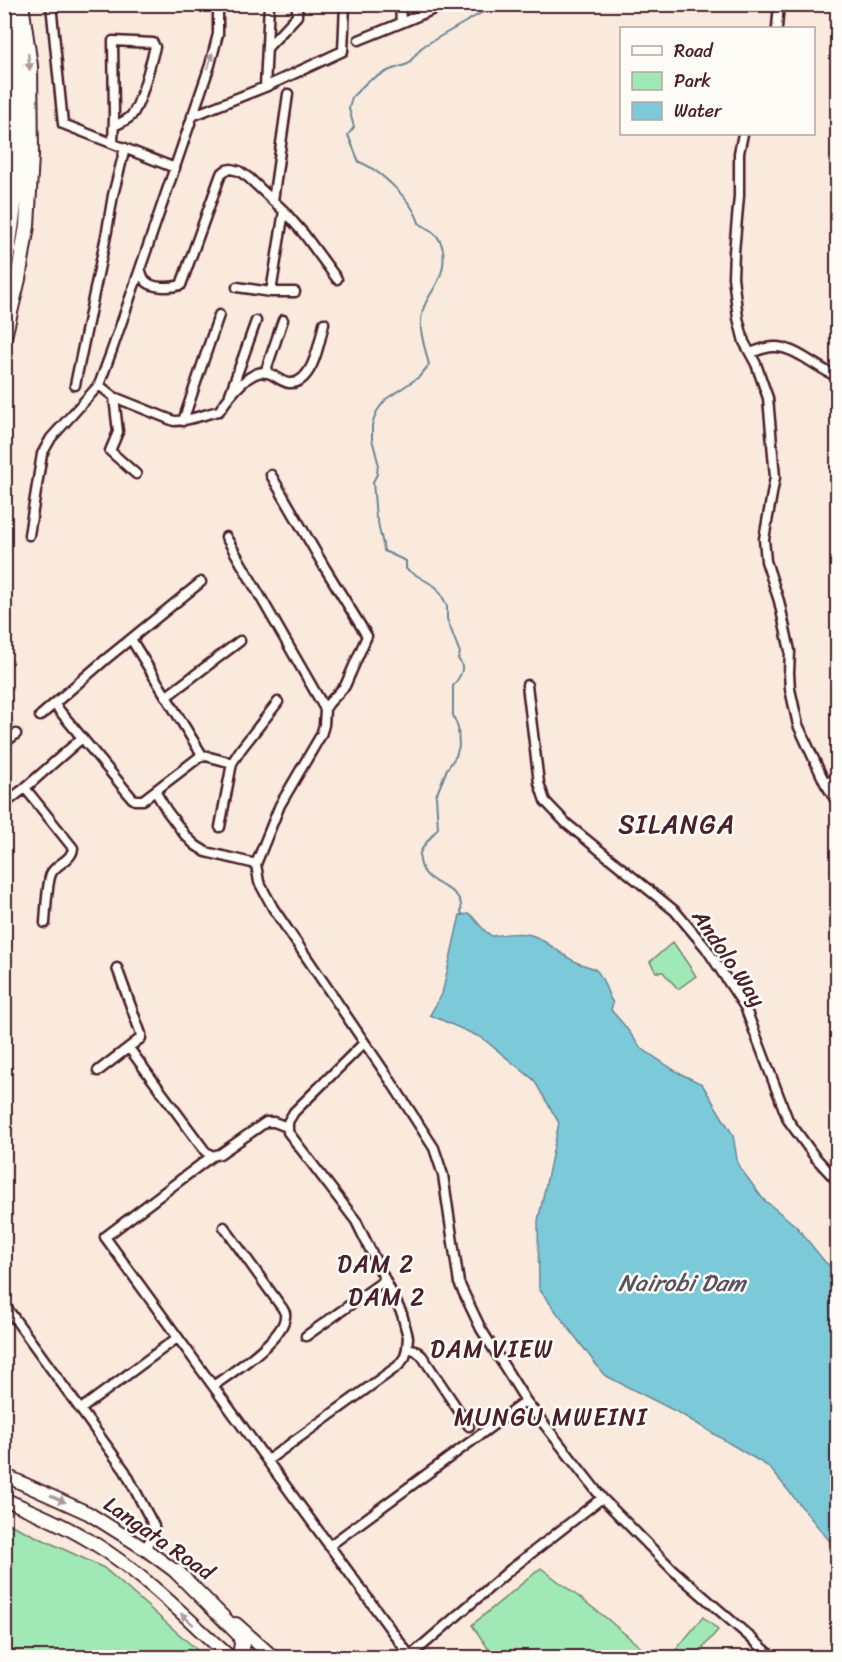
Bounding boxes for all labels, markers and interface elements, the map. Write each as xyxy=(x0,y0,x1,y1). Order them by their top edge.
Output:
legend xyxy=(620,27,815,135)
text: Road xyxy=(674,35,714,67)
one-way arrow xyxy=(206,52,215,70)
one-way arrow xyxy=(24,53,34,72)
text: Park xyxy=(674,65,711,97)
text: Water xyxy=(674,95,723,127)
district label: SILANGA xyxy=(618,801,736,847)
street label: Andolo Way xyxy=(681,900,777,1016)
district label: DAM 2 xyxy=(337,1243,415,1285)
water label: Nairobi Dam xyxy=(618,1262,748,1304)
district label: DAM 2 xyxy=(348,1276,426,1318)
district label: DAM VIEW xyxy=(430,1328,554,1370)
district label: MUNGU MWEINI xyxy=(454,1396,648,1438)
street label: Langata Road xyxy=(95,1485,224,1591)
one-way arrow xyxy=(49,1495,66,1504)
one-way arrow xyxy=(180,1613,195,1626)

